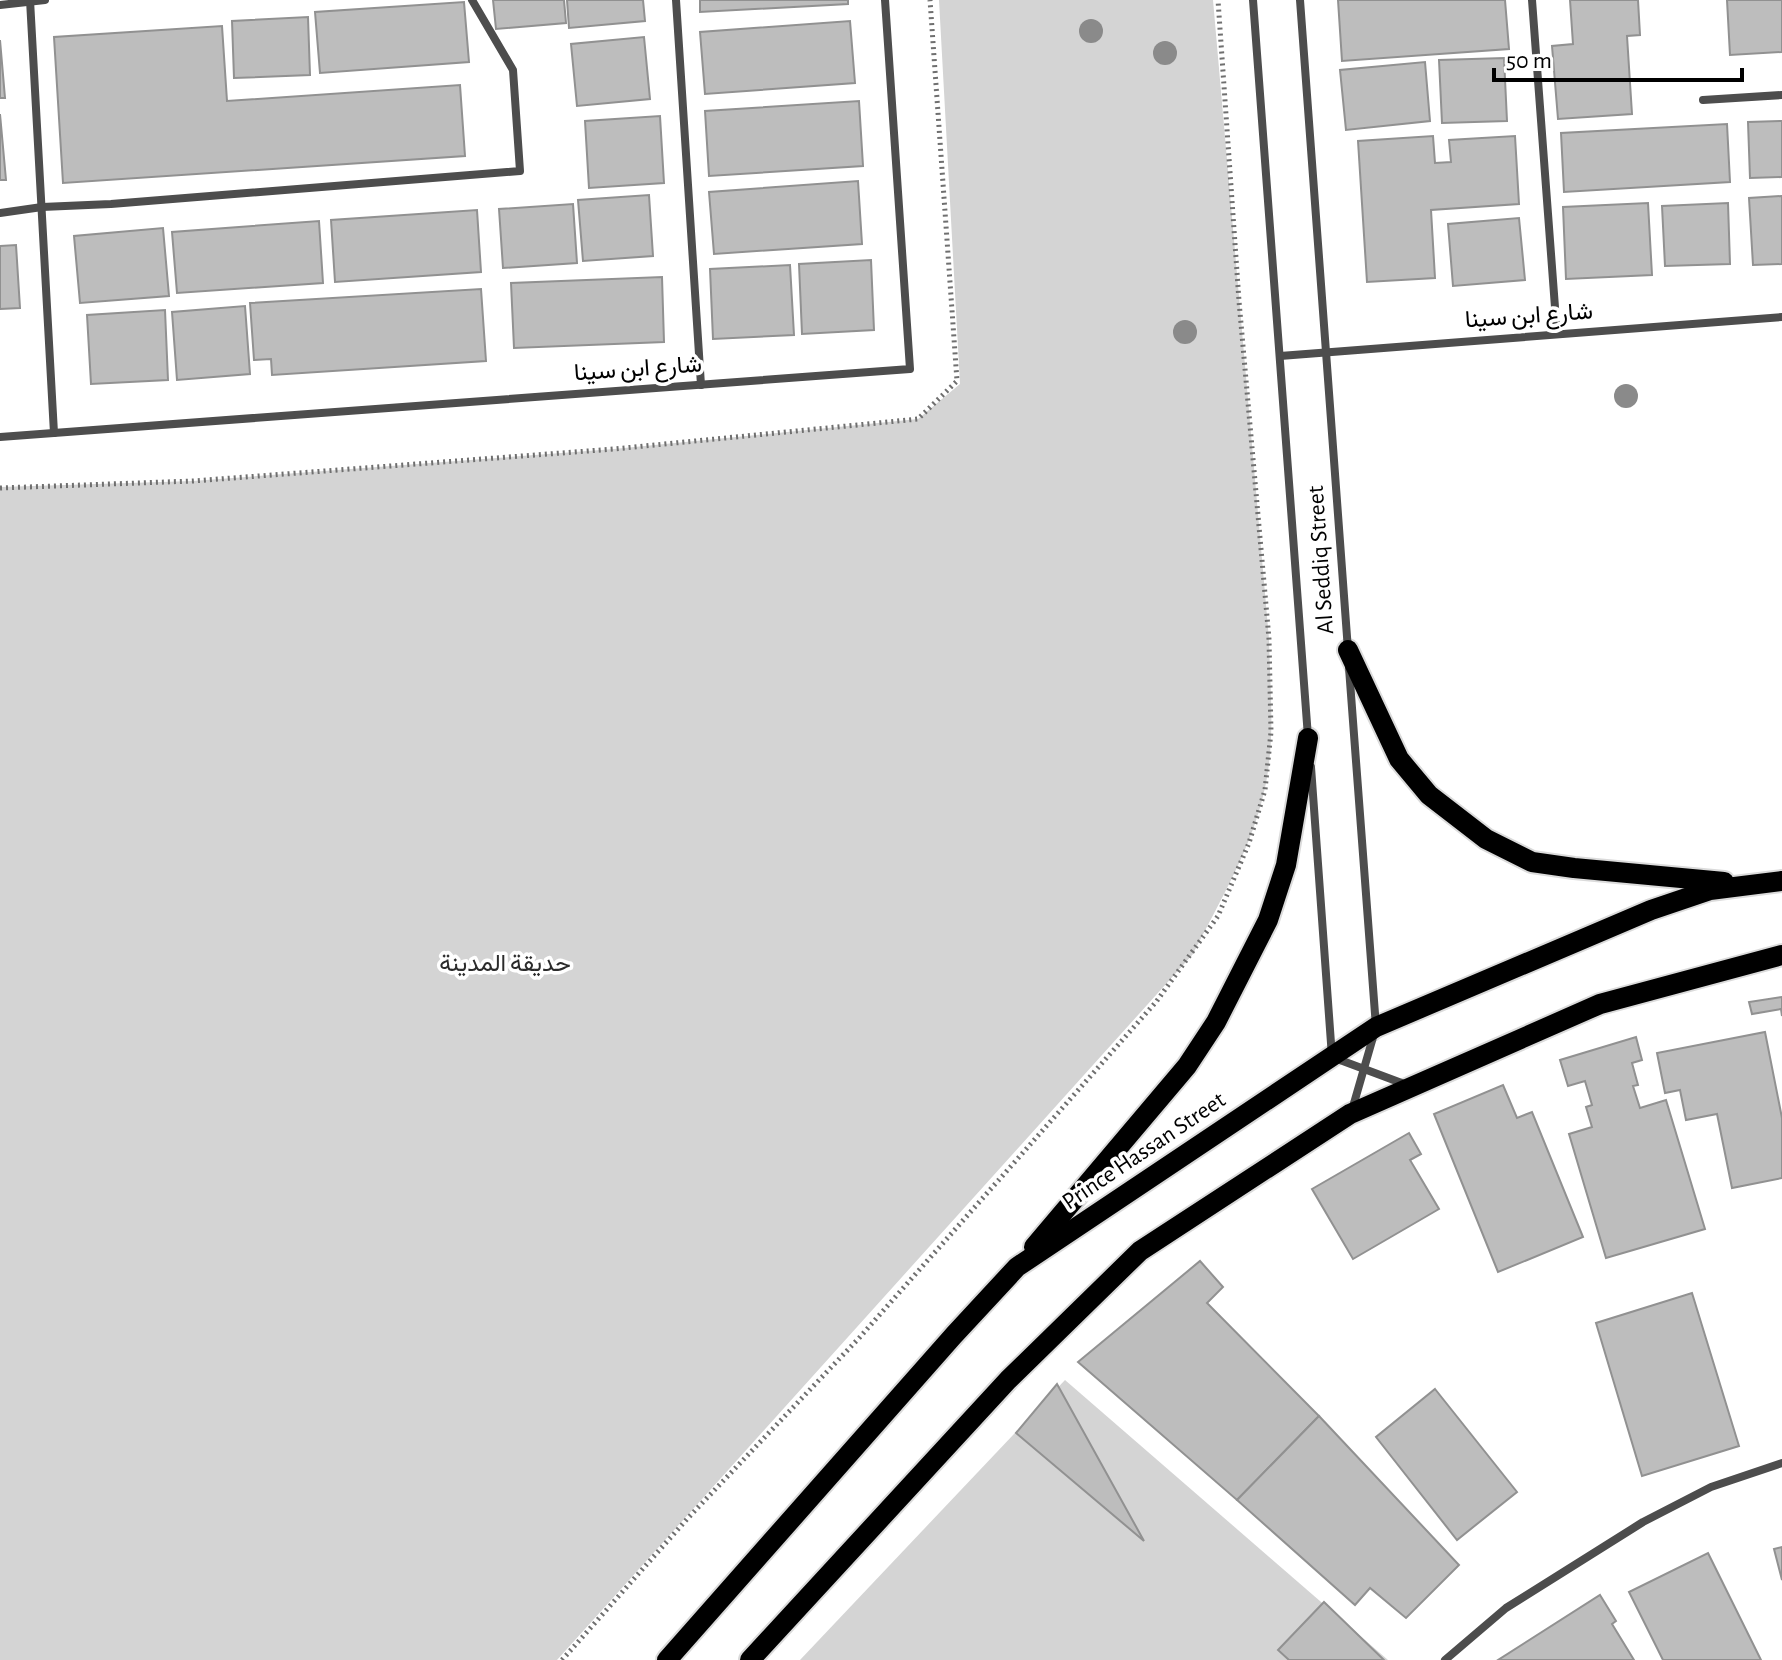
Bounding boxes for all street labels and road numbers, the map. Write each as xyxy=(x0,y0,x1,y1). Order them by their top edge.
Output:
street label: شارع ابن سينا xyxy=(1464,300,1594,335)
street label: شارع ابن سينا xyxy=(573,353,703,388)
street label: Al Seddiq Street xyxy=(1304,484,1338,635)
street label: Prince Hassan Street xyxy=(1058,1088,1230,1214)

